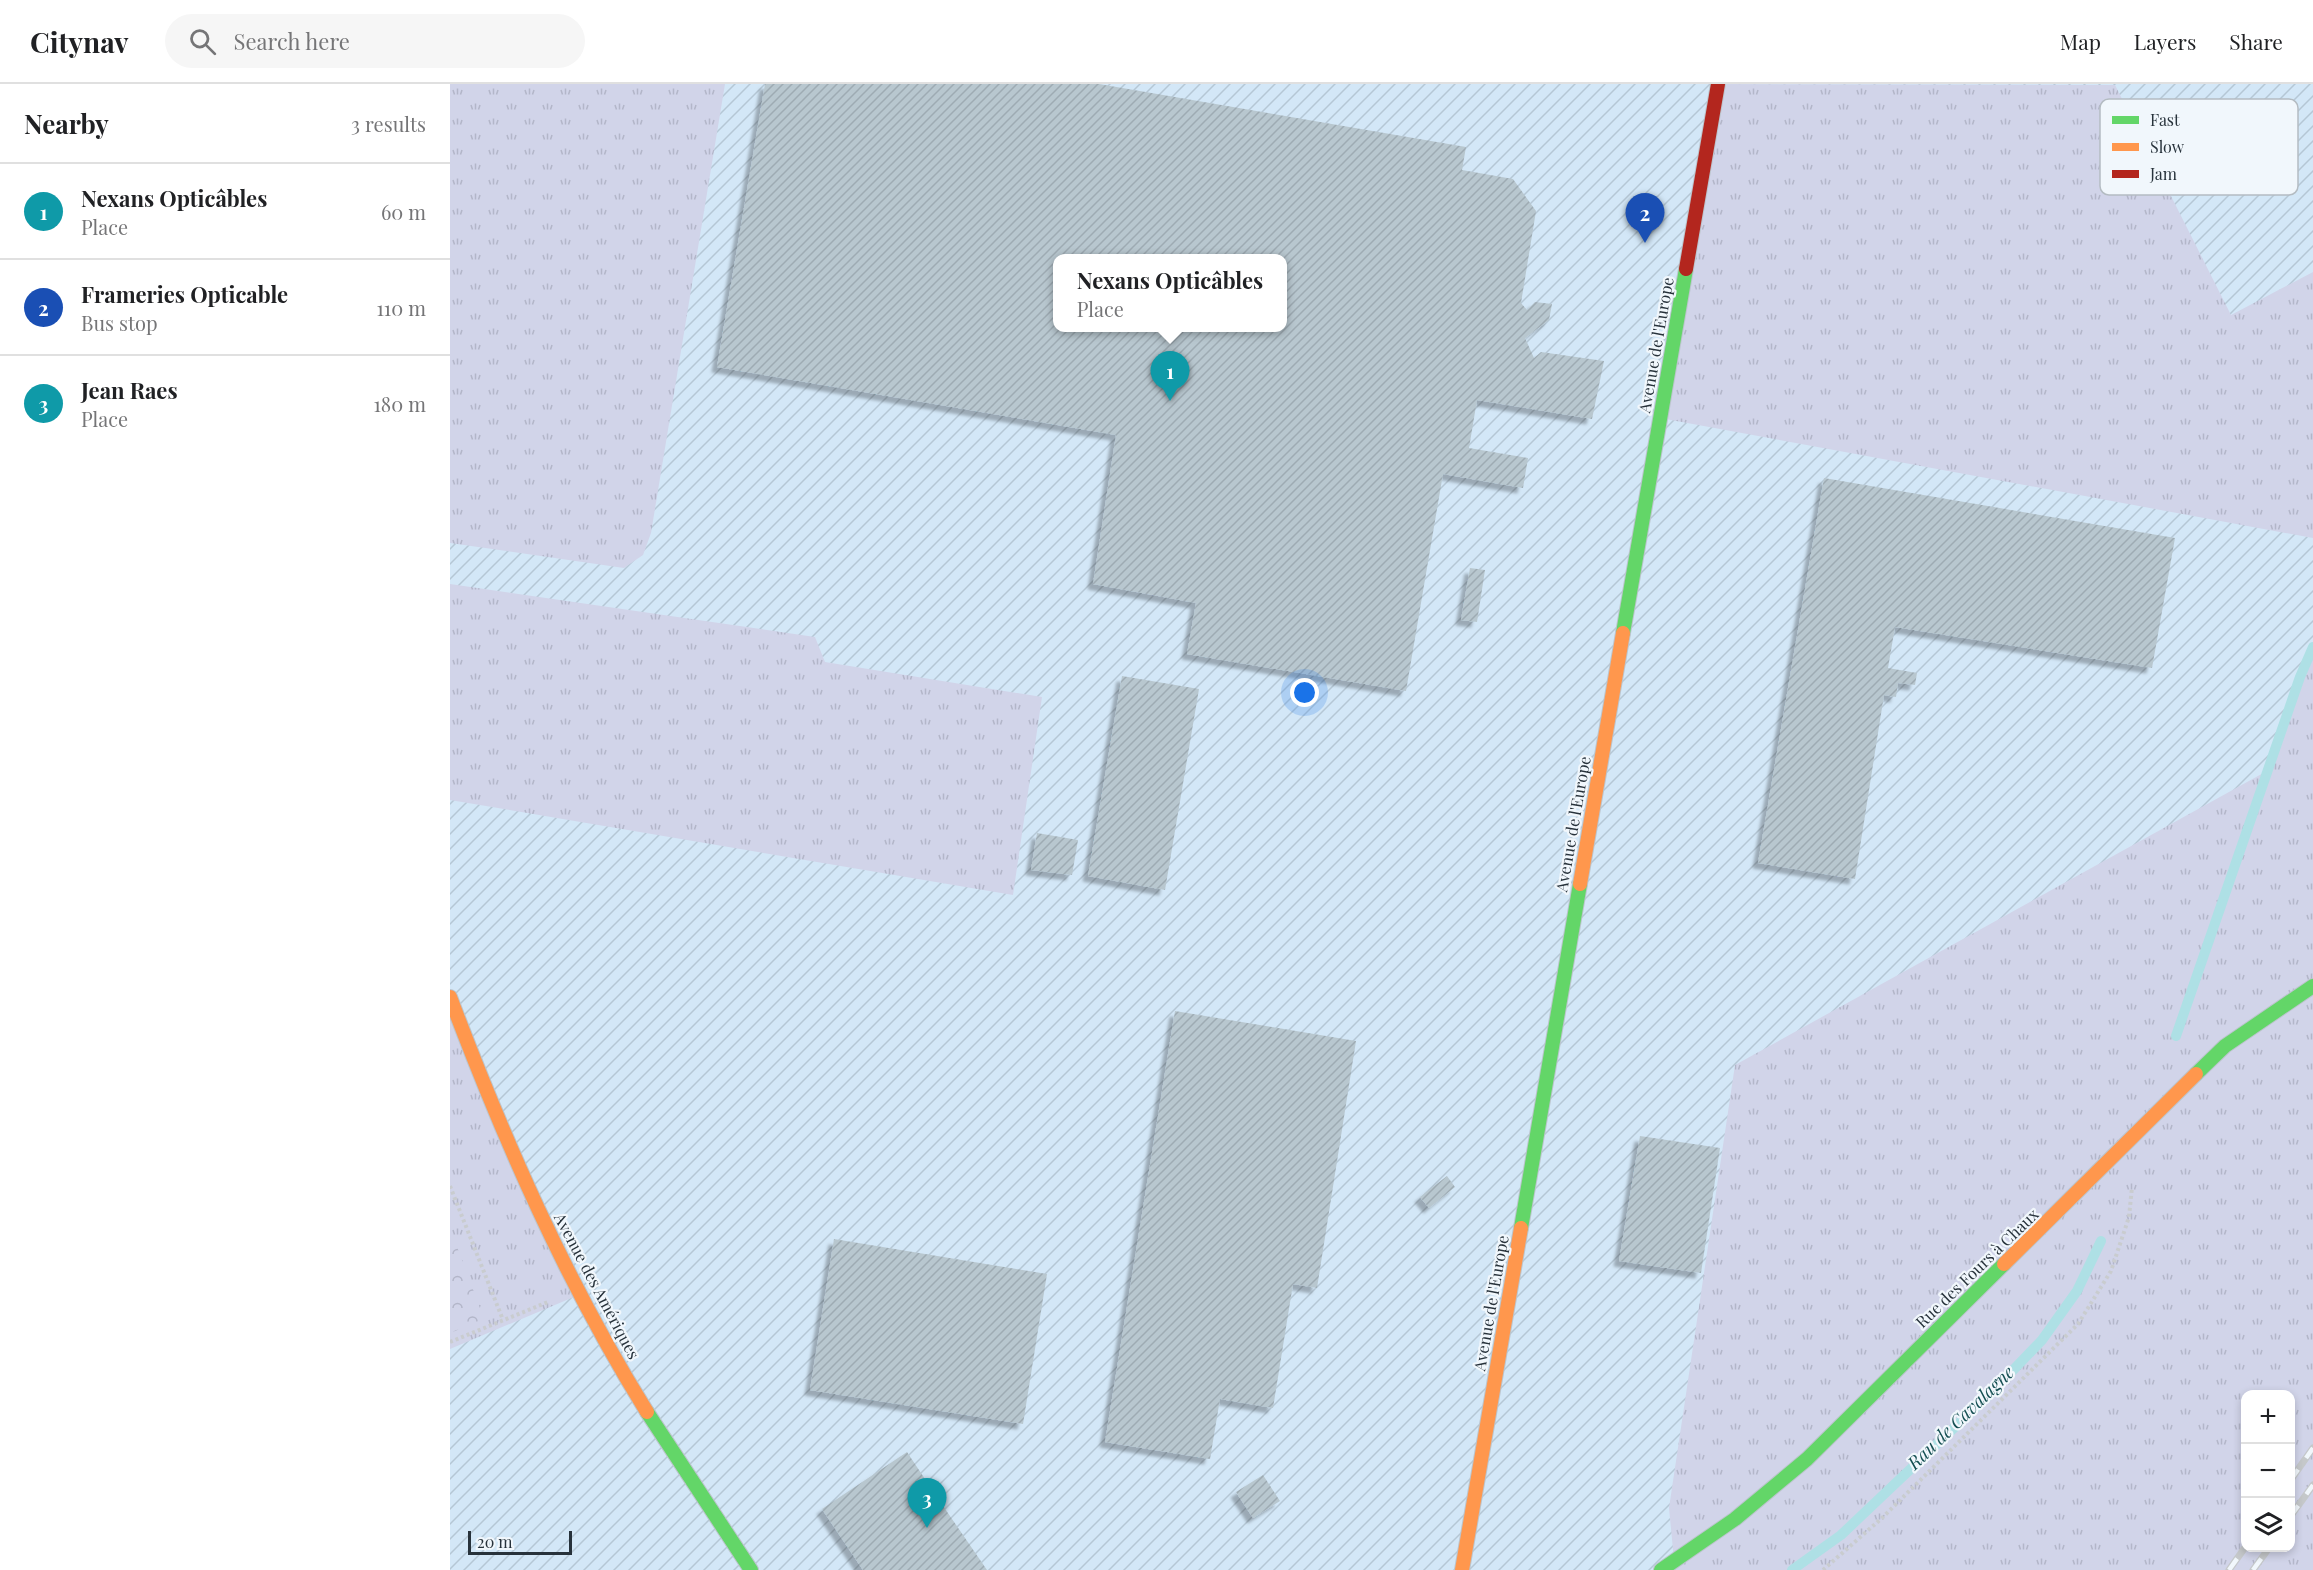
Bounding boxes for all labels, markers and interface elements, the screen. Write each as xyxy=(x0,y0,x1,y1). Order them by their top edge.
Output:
search box xyxy=(165,14,585,68)
text: Citynav xyxy=(30,23,129,60)
icon: search xyxy=(186,25,219,58)
text: Search here xyxy=(234,26,350,56)
text: Map xyxy=(2060,27,2101,55)
text: Layers xyxy=(2134,27,2196,55)
text: Share xyxy=(2229,27,2283,55)
legend xyxy=(2100,99,2298,195)
text: Nearby xyxy=(24,106,109,141)
text: Fast xyxy=(2150,109,2180,130)
text: 3 results xyxy=(351,110,426,137)
text: Slow xyxy=(2150,136,2185,157)
text: Jam xyxy=(2149,163,2177,184)
text: Nexans Opticâbles xyxy=(81,183,267,213)
pin: 2 xyxy=(1626,194,1664,243)
text: 1 xyxy=(40,198,47,225)
text: 60 m xyxy=(381,198,426,225)
text: Place xyxy=(81,213,128,240)
popup xyxy=(1053,254,1287,332)
text: Nexans Opticâbles xyxy=(1077,265,1263,295)
street label: Avenue de l'Europe xyxy=(1633,275,1678,415)
text: Frameries Opticable xyxy=(81,279,288,309)
text: 2 xyxy=(38,294,49,321)
text: 110 m xyxy=(376,294,426,321)
text: Place xyxy=(1077,295,1124,322)
text: Bus stop xyxy=(81,309,158,336)
pin: 1 xyxy=(1150,352,1190,401)
text: Jean Raes xyxy=(81,375,178,405)
text: 3 xyxy=(39,390,48,417)
text: 180 m xyxy=(373,390,426,417)
text: Place xyxy=(81,405,128,432)
your location xyxy=(1290,678,1319,707)
street label: Avenue de l'Europe xyxy=(1550,754,1595,894)
street label: Rue des Fours à Chaux xyxy=(1911,1203,2043,1332)
street label: Avenue des Amériques xyxy=(550,1208,645,1362)
street label: Avenue de l'Europe xyxy=(1468,1233,1513,1373)
water label: Rau de Cavalagne xyxy=(1901,1360,2019,1475)
map controls xyxy=(2241,1390,2295,1552)
button: + xyxy=(2241,1390,2295,1444)
button: − xyxy=(2241,1444,2295,1498)
pin: 3 xyxy=(908,1478,946,1528)
button: layers xyxy=(2241,1498,2295,1552)
scale bar xyxy=(468,1528,572,1556)
text: 20 m xyxy=(477,1531,512,1552)

